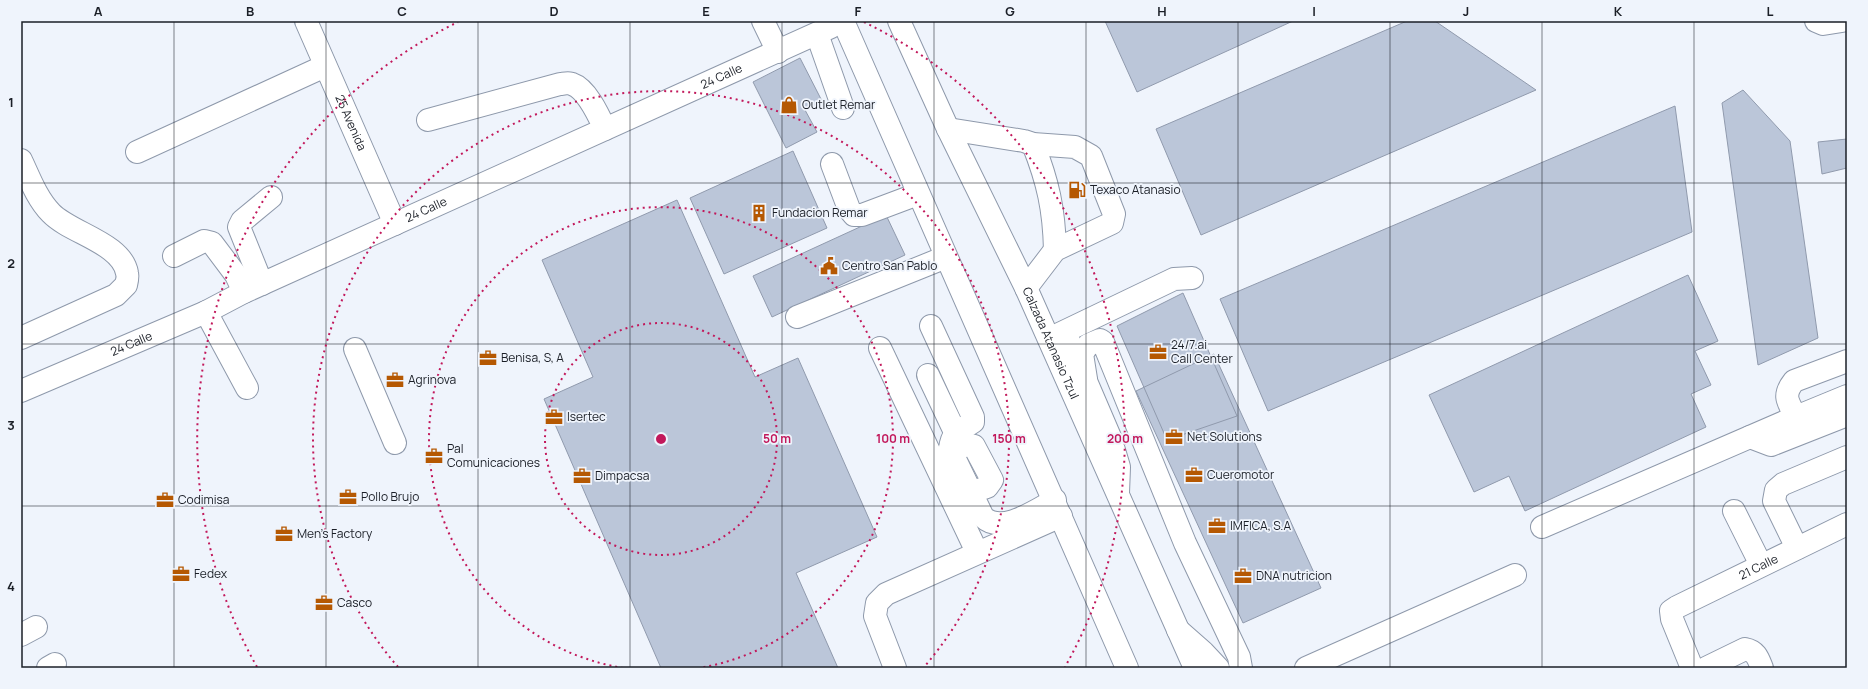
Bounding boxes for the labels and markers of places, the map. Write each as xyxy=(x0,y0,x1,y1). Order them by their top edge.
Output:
shop icon: Outlet Remar xyxy=(779,95,799,115)
place label: Outlet Remar xyxy=(802,96,876,113)
fuel station icon: Texaco Atanasio xyxy=(1067,180,1087,200)
place label: Texaco Atanasio xyxy=(1090,181,1181,198)
building icon: Fundacion Remar xyxy=(749,203,769,223)
place label: Fundacion Remar xyxy=(772,204,868,221)
public building icon: Centro San Pablo xyxy=(819,256,839,276)
place label: Centro San Pablo xyxy=(842,257,937,274)
place label: 24/7.ai Call Center xyxy=(1171,336,1233,367)
office icon: 24/7.ai Call Center xyxy=(1148,342,1168,362)
office icon: Benisa, S, A xyxy=(478,348,498,368)
place label: Benisa, S, A xyxy=(501,349,564,366)
office icon: Agrinova xyxy=(385,370,405,390)
place label: Agrinova xyxy=(408,371,456,388)
office icon: Isertec xyxy=(544,407,564,427)
place label: Isertec xyxy=(567,408,606,425)
office icon: Net Solutions xyxy=(1164,427,1184,447)
place label: Net Solutions xyxy=(1187,428,1262,445)
centre of rings xyxy=(654,432,668,446)
place label: Pal Comunicaciones xyxy=(447,440,540,471)
office icon: Pal Comunicaciones xyxy=(424,446,444,466)
office icon: Cueromotor xyxy=(1184,465,1204,485)
office icon: Dimpacsa xyxy=(572,466,592,486)
place label: Cueromotor xyxy=(1207,466,1275,483)
place label: Dimpacsa xyxy=(595,467,649,484)
office icon: Pollo Brujo xyxy=(338,487,358,507)
place label: Pollo Brujo xyxy=(361,488,419,505)
office icon: Codimisa xyxy=(155,490,175,510)
place label: Codimisa xyxy=(178,491,230,508)
office icon: IMFICA, S.A xyxy=(1207,516,1227,536)
place label: IMFICA, S.A xyxy=(1230,517,1291,534)
office icon: Men's Factory xyxy=(274,524,294,544)
place label: Men's Factory xyxy=(297,525,373,542)
office icon: Fedex xyxy=(171,564,191,584)
place label: Fedex xyxy=(194,565,228,582)
office icon: DNA nutricion xyxy=(1233,566,1253,586)
place label: DNA nutricion xyxy=(1256,567,1332,584)
office icon: Casco xyxy=(314,593,334,613)
place label: Casco xyxy=(337,594,372,611)

